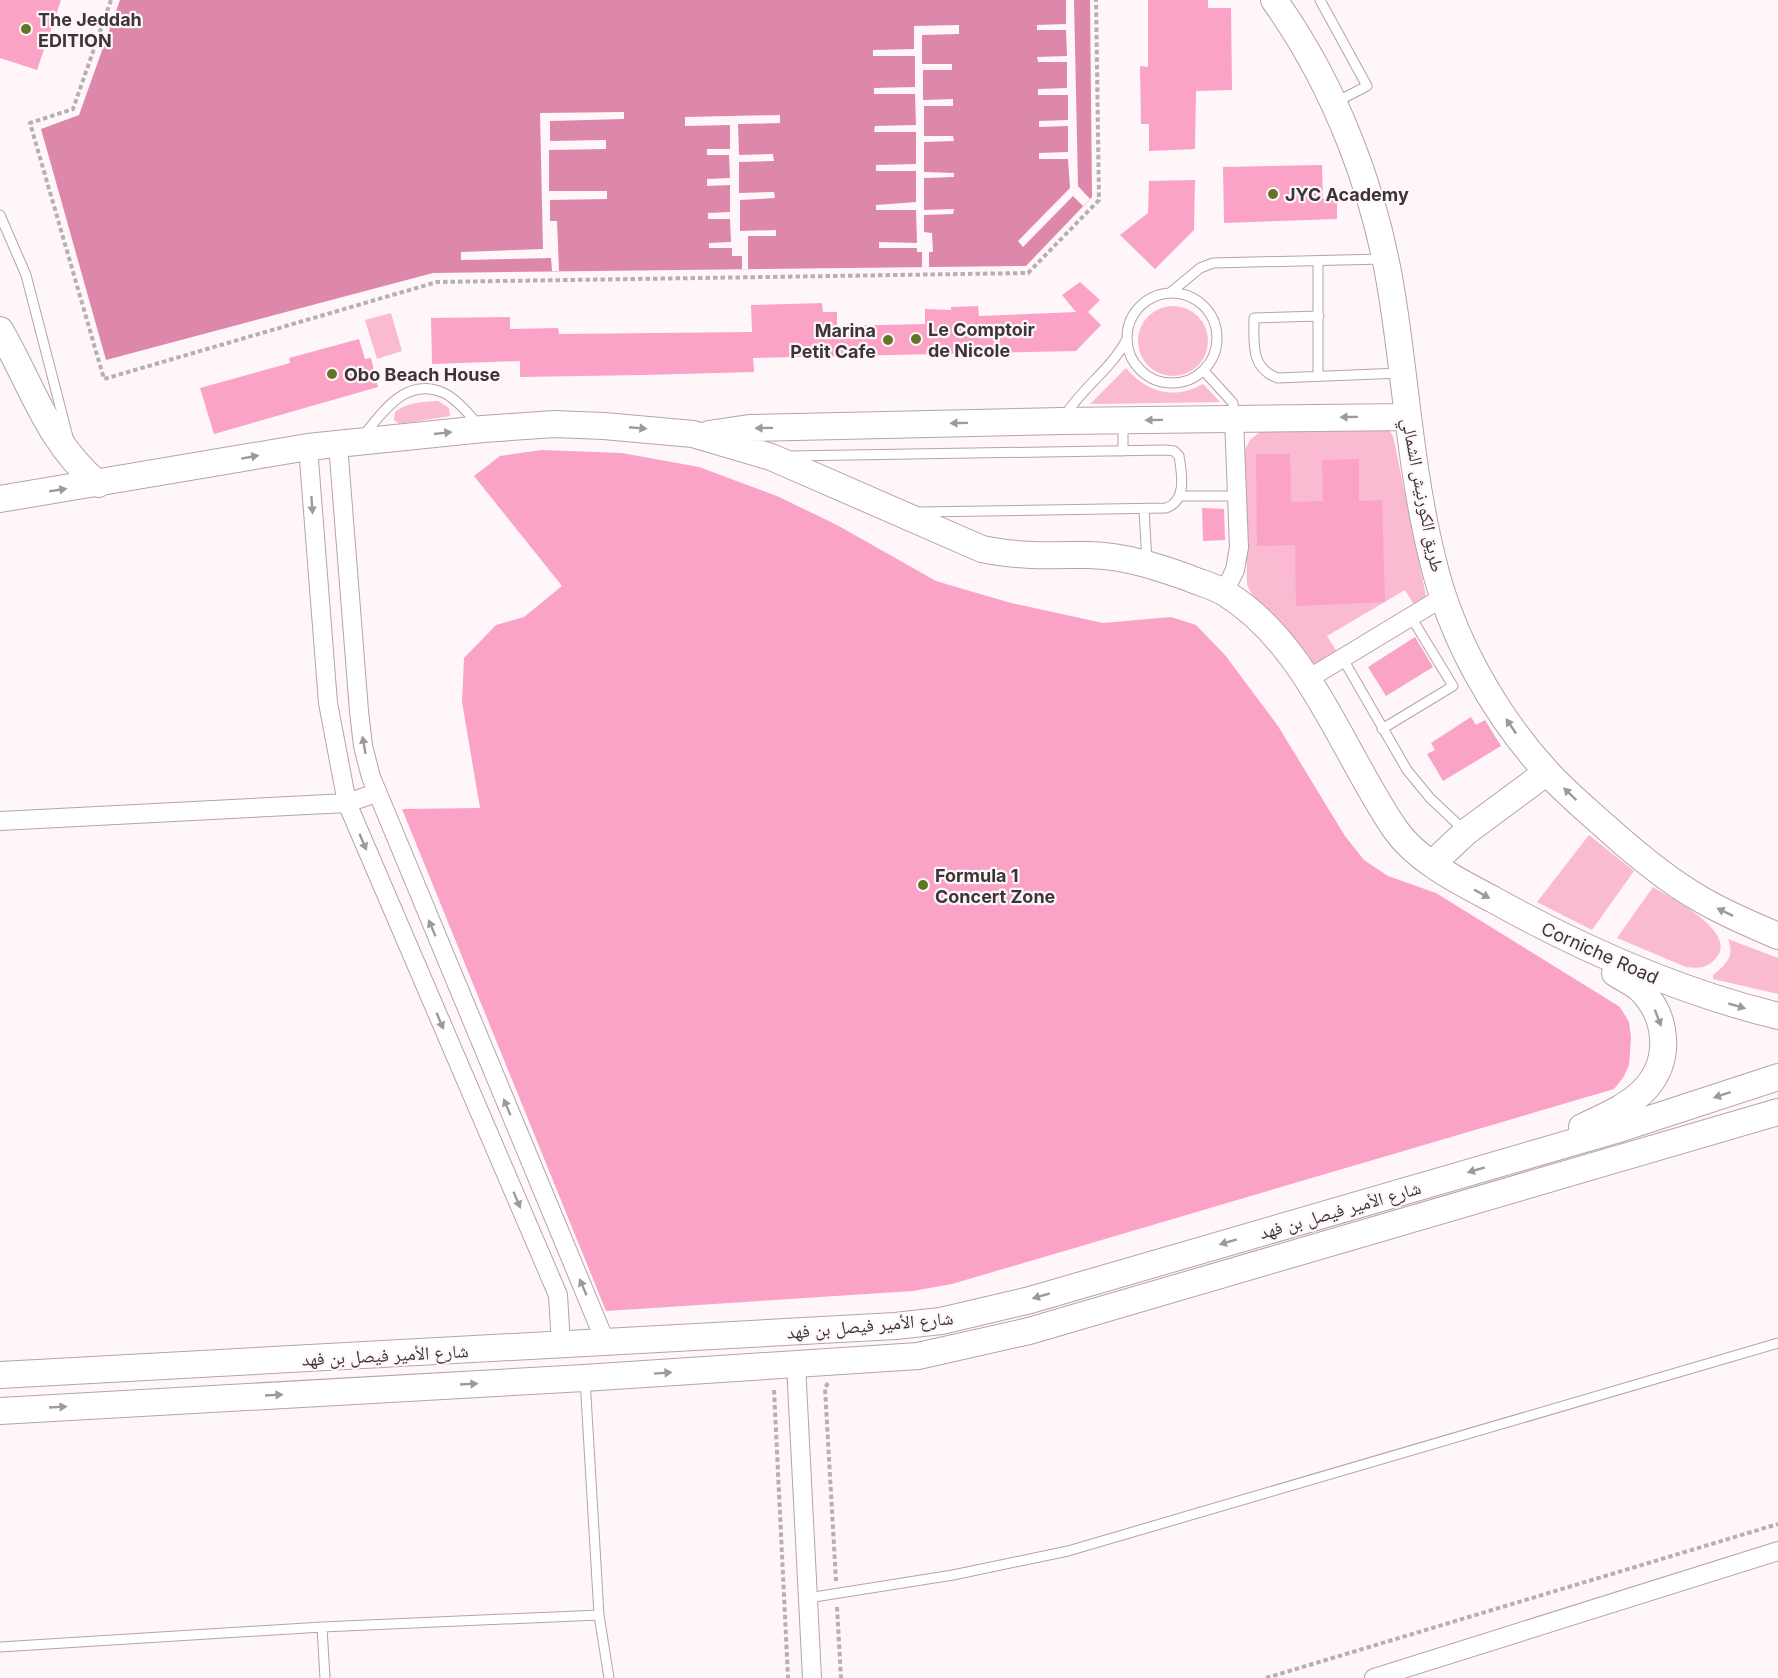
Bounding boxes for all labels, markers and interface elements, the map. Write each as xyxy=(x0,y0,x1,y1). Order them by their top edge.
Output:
place label: The Jeddah EDITION xyxy=(38,9,142,51)
marker: The Jeddah EDITION xyxy=(19,22,33,36)
place label: JYC Academy xyxy=(1285,184,1409,205)
marker: JYC Academy xyxy=(1266,187,1280,201)
place label: Le Comptoir de Nicole xyxy=(928,319,1035,361)
place label: Marina Petit Cafe xyxy=(790,320,876,362)
marker: Le Comptoir de Nicole xyxy=(909,332,923,346)
marker: Marina Petit Cafe xyxy=(881,333,895,347)
place label: Obo Beach House xyxy=(344,364,501,385)
marker: Obo Beach House xyxy=(325,367,339,381)
one-way arrow xyxy=(1339,413,1358,422)
one-way arrow xyxy=(1144,415,1163,424)
street label: طريق الكورنيش الشمالي xyxy=(1393,416,1448,575)
one-way arrow xyxy=(949,418,968,428)
one-way arrow xyxy=(754,423,773,432)
one-way arrow xyxy=(628,424,647,433)
one-way arrow xyxy=(434,428,453,438)
one-way arrow xyxy=(241,452,260,461)
one-way arrow xyxy=(48,485,67,494)
one-way arrow xyxy=(307,496,317,515)
one-way arrow xyxy=(1505,719,1517,735)
one-way arrow xyxy=(359,736,368,755)
one-way arrow xyxy=(1564,788,1578,802)
one-way arrow xyxy=(358,833,368,851)
place label: Formula 1 Concert Zone xyxy=(935,865,1056,907)
marker: Formula 1 Concert Zone xyxy=(916,878,930,892)
one-way arrow xyxy=(1474,889,1491,899)
one-way arrow xyxy=(1716,907,1734,917)
one-way arrow xyxy=(427,918,437,936)
street label: Corniche Road xyxy=(1538,918,1662,988)
one-way arrow xyxy=(1728,1002,1746,1011)
one-way arrow xyxy=(1654,1009,1664,1027)
one-way arrow xyxy=(435,1012,445,1030)
one-way arrow xyxy=(1713,1091,1731,1100)
one-way arrow xyxy=(502,1098,512,1116)
one-way arrow xyxy=(1467,1166,1485,1175)
street label: شارع الأمير فيصل بن فهد xyxy=(1257,1177,1424,1244)
one-way arrow xyxy=(513,1191,522,1209)
one-way arrow xyxy=(1219,1238,1237,1247)
one-way arrow xyxy=(578,1279,587,1296)
one-way arrow xyxy=(1032,1292,1050,1302)
street label: شارع الأمير فيصل بن فهد xyxy=(786,1307,954,1344)
street label: شارع الأمير فيصل بن فهد xyxy=(301,1340,469,1371)
one-way arrow xyxy=(654,1368,673,1378)
one-way arrow xyxy=(459,1380,478,1389)
one-way arrow xyxy=(265,1390,284,1399)
one-way arrow xyxy=(49,1403,68,1412)

